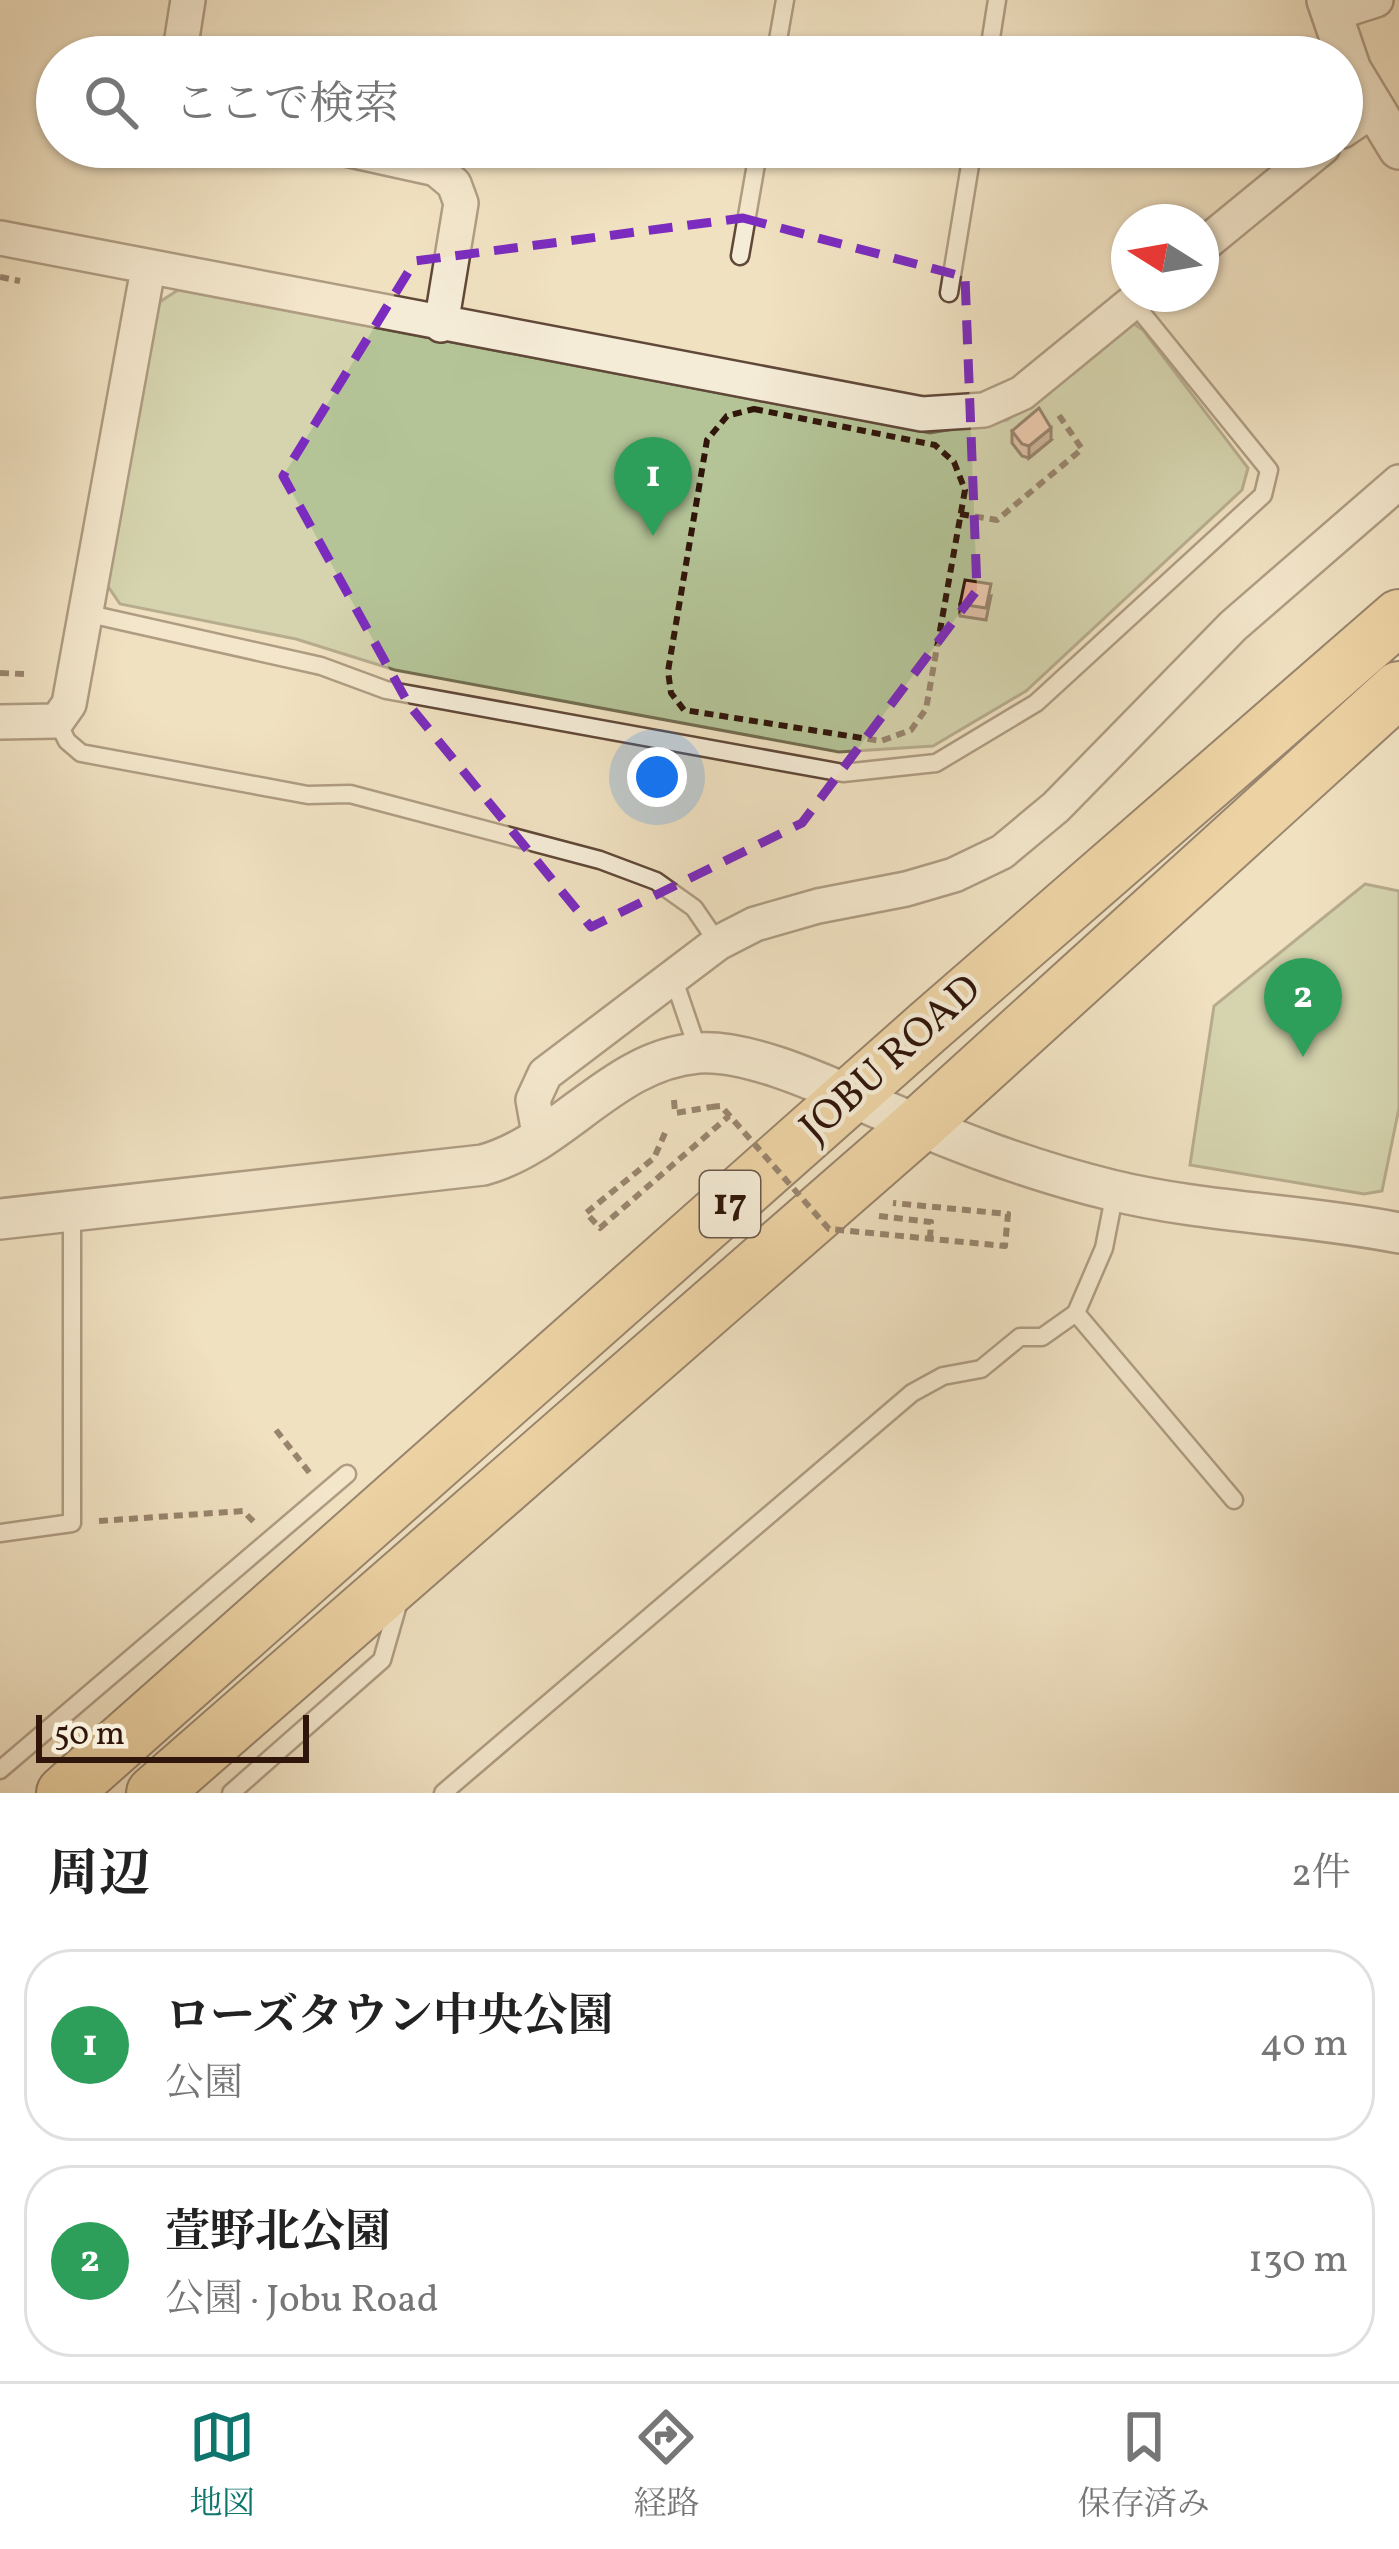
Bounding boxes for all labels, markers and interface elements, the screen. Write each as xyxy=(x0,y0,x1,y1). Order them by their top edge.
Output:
search box xyxy=(36,36,1363,168)
icon: search xyxy=(78,69,144,135)
text: ここで検索 xyxy=(174,75,399,138)
north arrow xyxy=(1111,204,1219,312)
pin: 1 xyxy=(614,437,692,536)
your location xyxy=(627,747,687,807)
pin: 2 xyxy=(1264,958,1342,1057)
street label: JOBU ROAD xyxy=(788,962,996,1158)
road number: 17 xyxy=(700,1171,760,1237)
scale bar xyxy=(36,1709,309,1762)
text: 50 m xyxy=(54,1713,125,1759)
text: 周辺 xyxy=(48,1841,150,1912)
text: 2件 xyxy=(1291,1848,1351,1902)
text: ローズタウン中央公園 xyxy=(165,1987,613,2050)
text: 1 xyxy=(82,2018,98,2072)
text: 40 m xyxy=(1260,2018,1348,2072)
text: 公園 xyxy=(165,2058,243,2112)
text: 萱野北公園 xyxy=(165,2203,390,2266)
text: 2 xyxy=(80,2234,100,2288)
text: 130 m xyxy=(1248,2234,1348,2288)
text: 公園 · Jobu Road xyxy=(165,2274,439,2328)
tab: 地図 xyxy=(189,2404,255,2529)
tab: 経路 xyxy=(633,2404,699,2529)
tab: 保存済み xyxy=(1078,2404,1210,2529)

